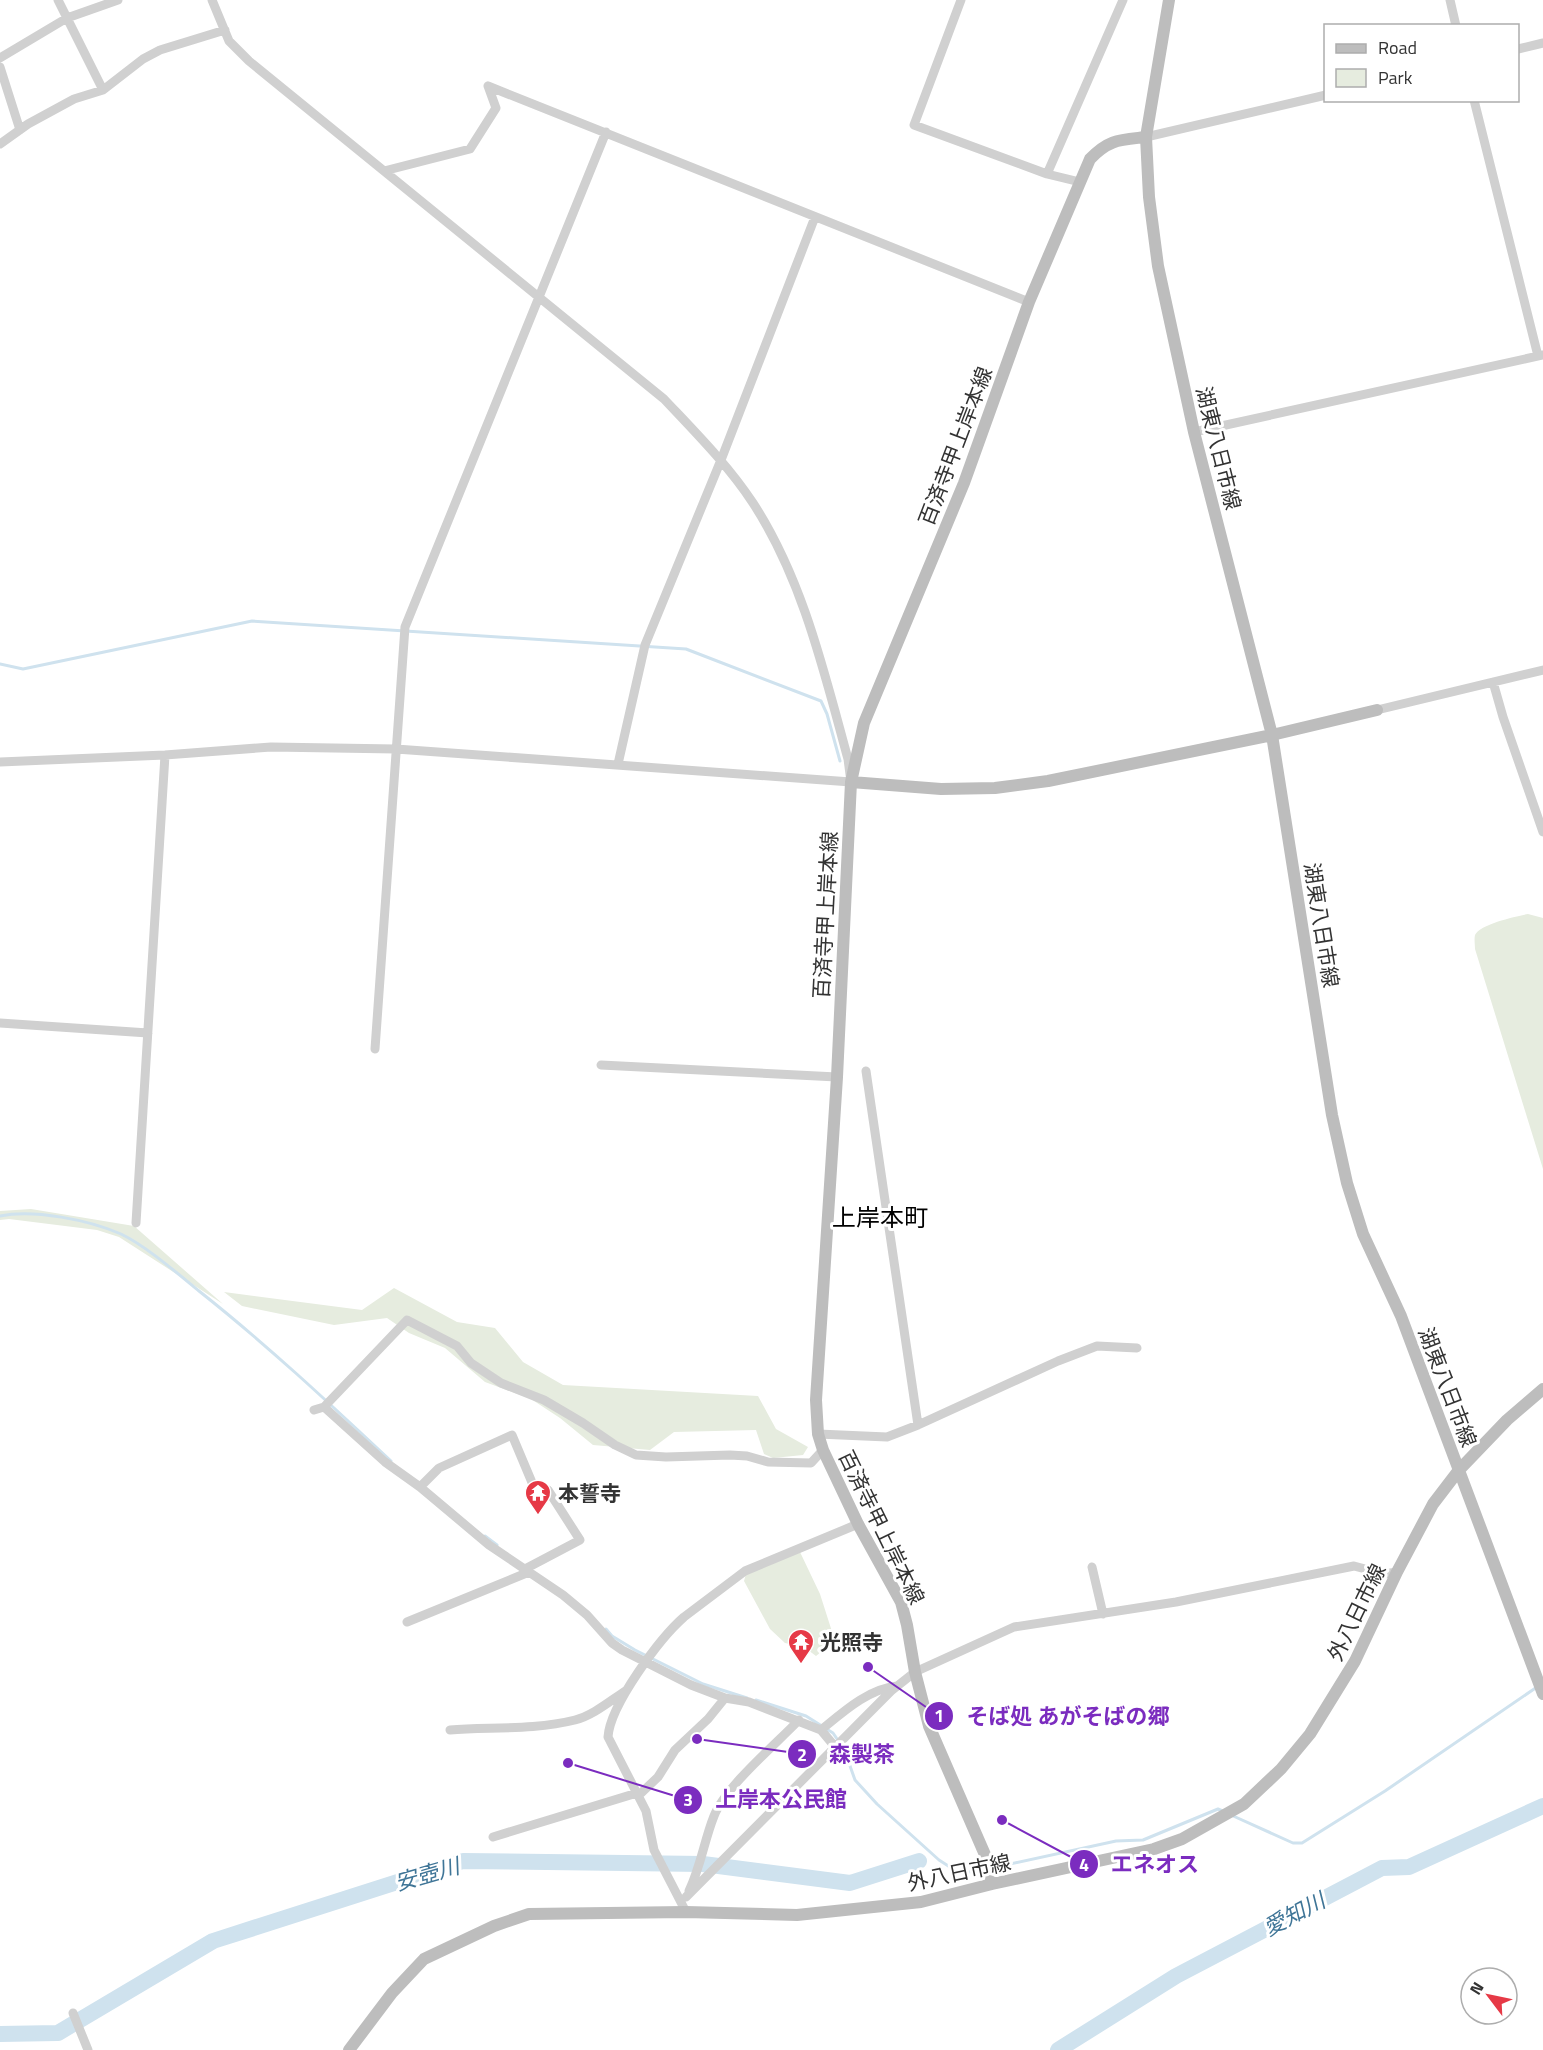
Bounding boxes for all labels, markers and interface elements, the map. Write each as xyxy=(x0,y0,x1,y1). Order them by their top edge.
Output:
legend xyxy=(1324,24,1519,102)
text: Road xyxy=(1378,34,1417,61)
text: Park xyxy=(1378,64,1413,91)
street label: 百済寺甲上岸本線 xyxy=(910,362,1000,530)
street label: 湖東八日市線 xyxy=(1188,383,1250,513)
street label: 百済寺甲上岸本線 xyxy=(805,830,845,1000)
street label: 湖東八日市線 xyxy=(1296,860,1348,990)
district label: 上岸本町 xyxy=(832,1199,928,1235)
street label: 湖東八日市線 xyxy=(1410,1322,1486,1452)
street label: 百済寺甲上岸本線 xyxy=(831,1444,933,1610)
place label: 本誓寺 xyxy=(558,1477,621,1509)
temple icon: 本誓寺 xyxy=(523,1478,553,1516)
street label: 外八日市線 xyxy=(1319,1558,1393,1666)
place label: 光照寺 xyxy=(820,1626,883,1658)
temple icon: 光照寺 xyxy=(786,1627,816,1665)
callout: そば処 あがそばの郷 xyxy=(924,1696,1181,1736)
text: そば処 あがそばの郷 xyxy=(967,1699,1169,1733)
text: 1 xyxy=(934,1702,944,1729)
callout: 森製茶 xyxy=(787,1734,907,1774)
text: 森製茶 xyxy=(829,1737,895,1771)
text: 2 xyxy=(797,1741,807,1768)
callout: 上岸本公民館 xyxy=(673,1780,859,1820)
text: 上岸本公民館 xyxy=(715,1782,847,1816)
text: 3 xyxy=(683,1786,693,1813)
callout: エネオス xyxy=(1069,1844,1211,1884)
street label: 外八日市線 xyxy=(904,1845,1014,1899)
text: エネオス xyxy=(1111,1847,1199,1881)
water label: 安壺川 xyxy=(391,1848,465,1899)
text: 4 xyxy=(1079,1851,1089,1878)
water label: 愛知川 xyxy=(1257,1883,1333,1945)
north arrow xyxy=(1459,1966,1519,2026)
text: N xyxy=(1463,1977,1489,1999)

